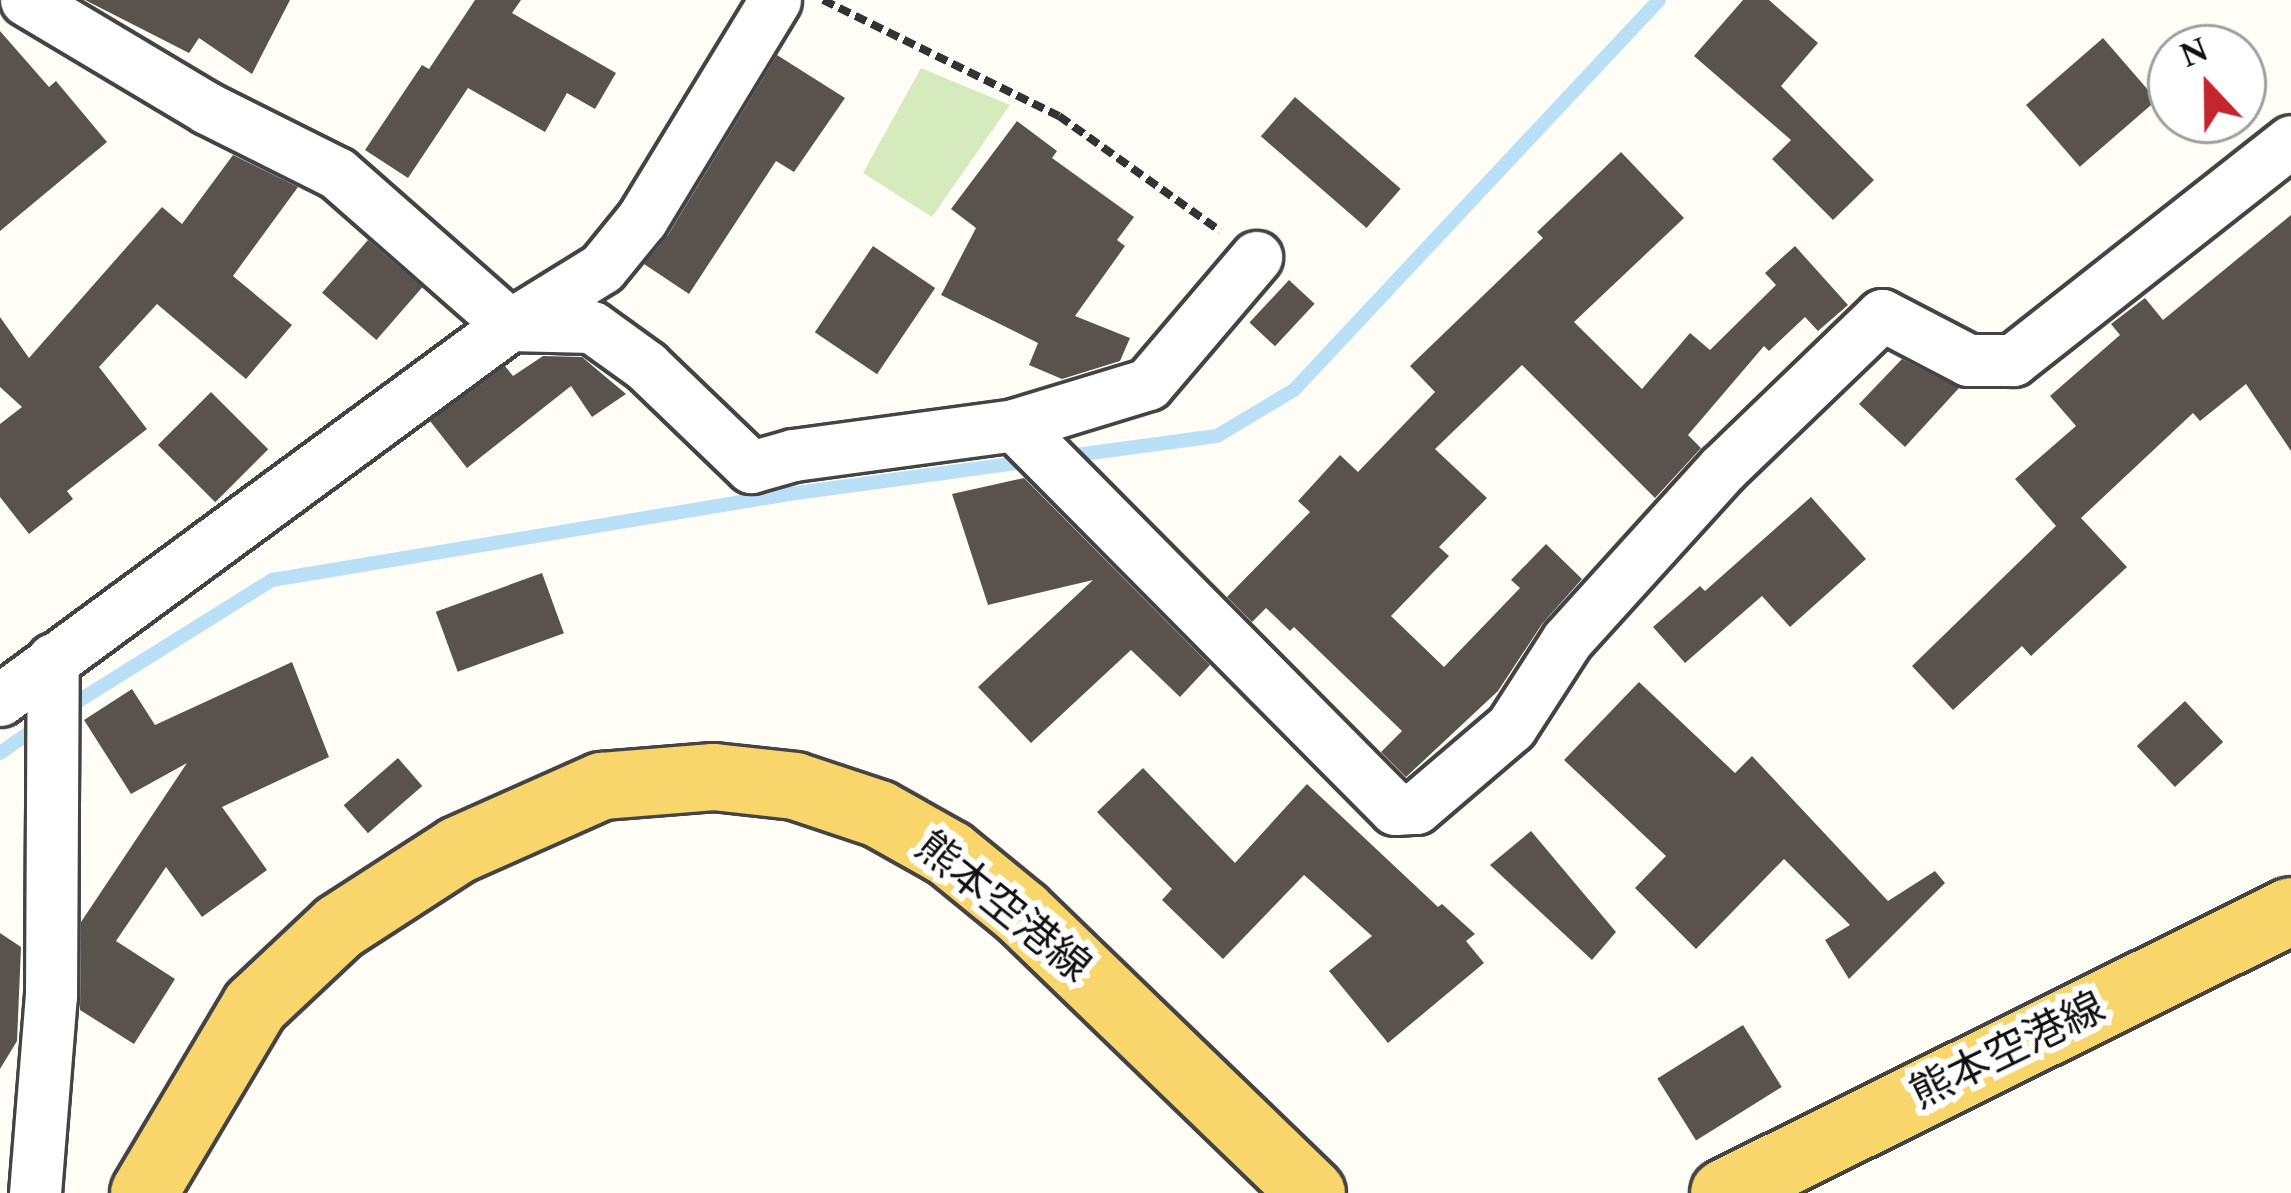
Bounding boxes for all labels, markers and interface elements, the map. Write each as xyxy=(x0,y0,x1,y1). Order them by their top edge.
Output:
north arrow xyxy=(2147,24,2267,144)
text: N xyxy=(2173,25,2216,82)
street label: 熊本空港線 xyxy=(905,822,1099,994)
street label: 熊本空港線 xyxy=(1903,983,2113,1121)

